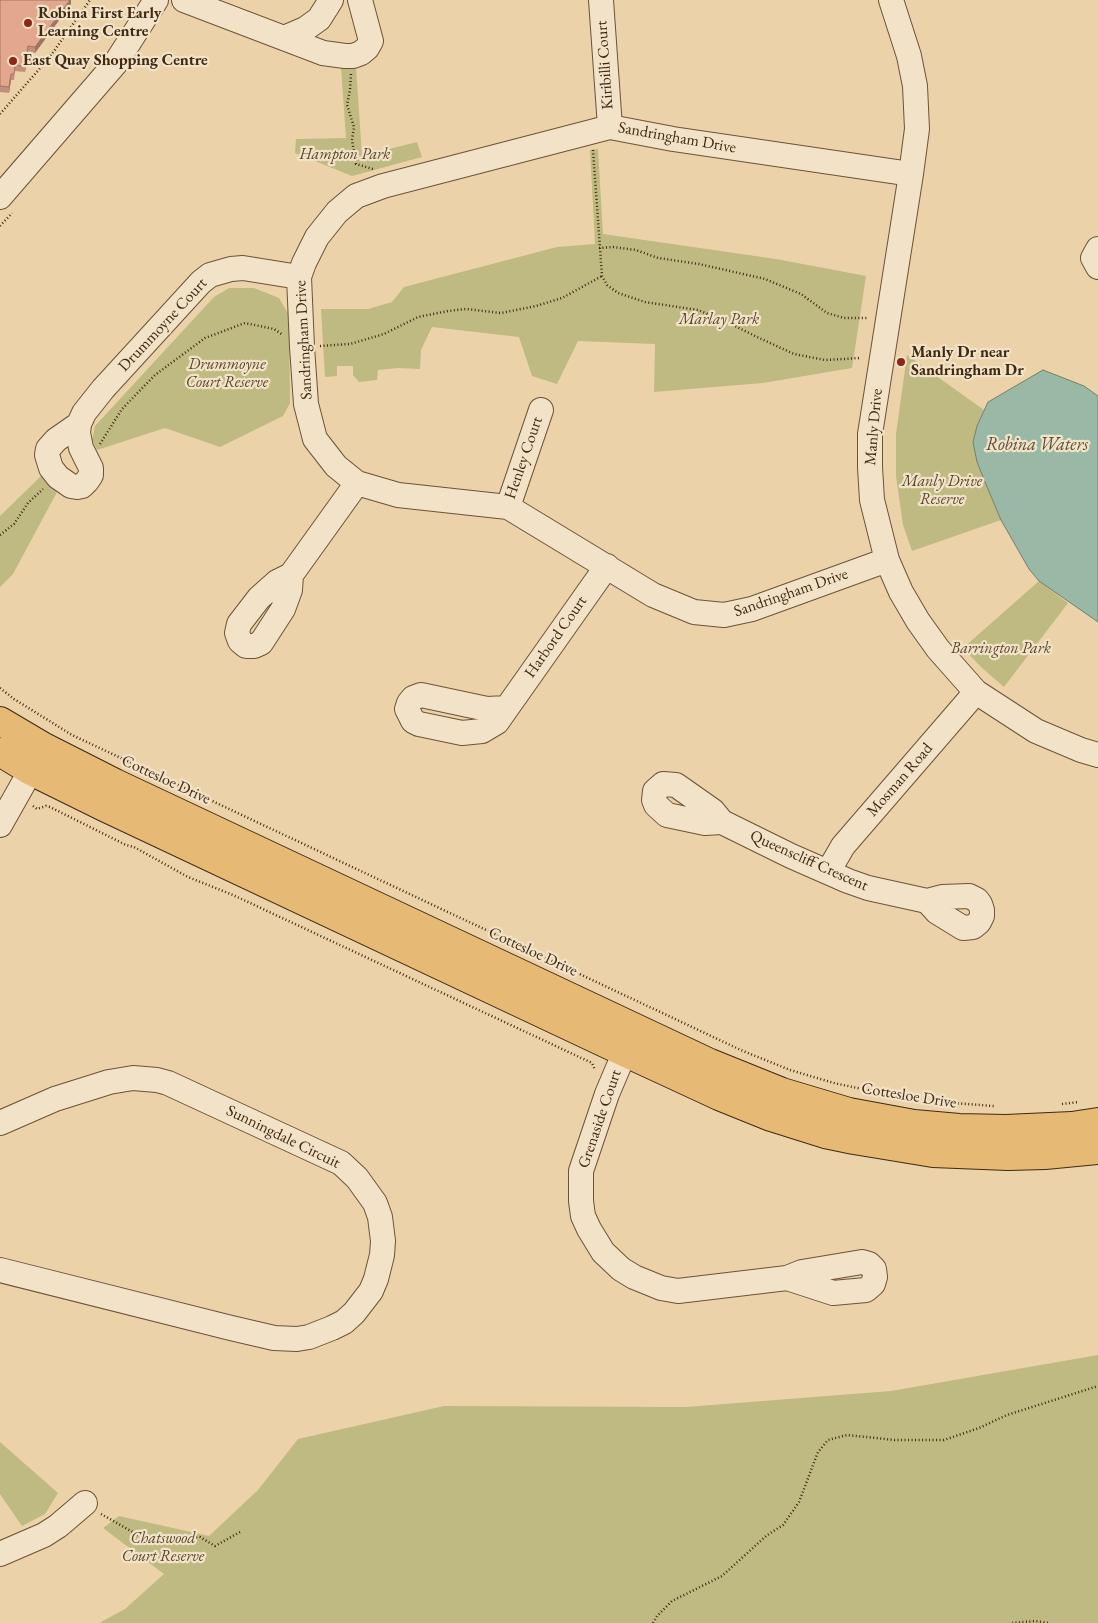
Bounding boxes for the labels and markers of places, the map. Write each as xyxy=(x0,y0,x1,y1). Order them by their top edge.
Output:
place label: Robina First Early Learning Centre xyxy=(38,4,162,42)
marker: Robina First Early Learning Centre xyxy=(22,17,34,29)
place label: East Quay Shopping Centre xyxy=(23,51,208,71)
marker: East Quay Shopping Centre xyxy=(7,55,19,67)
place label: Manly Dr near Sandringham Dr xyxy=(911,343,1024,381)
marker: Manly Dr near Sandringham Dr xyxy=(895,356,907,368)

